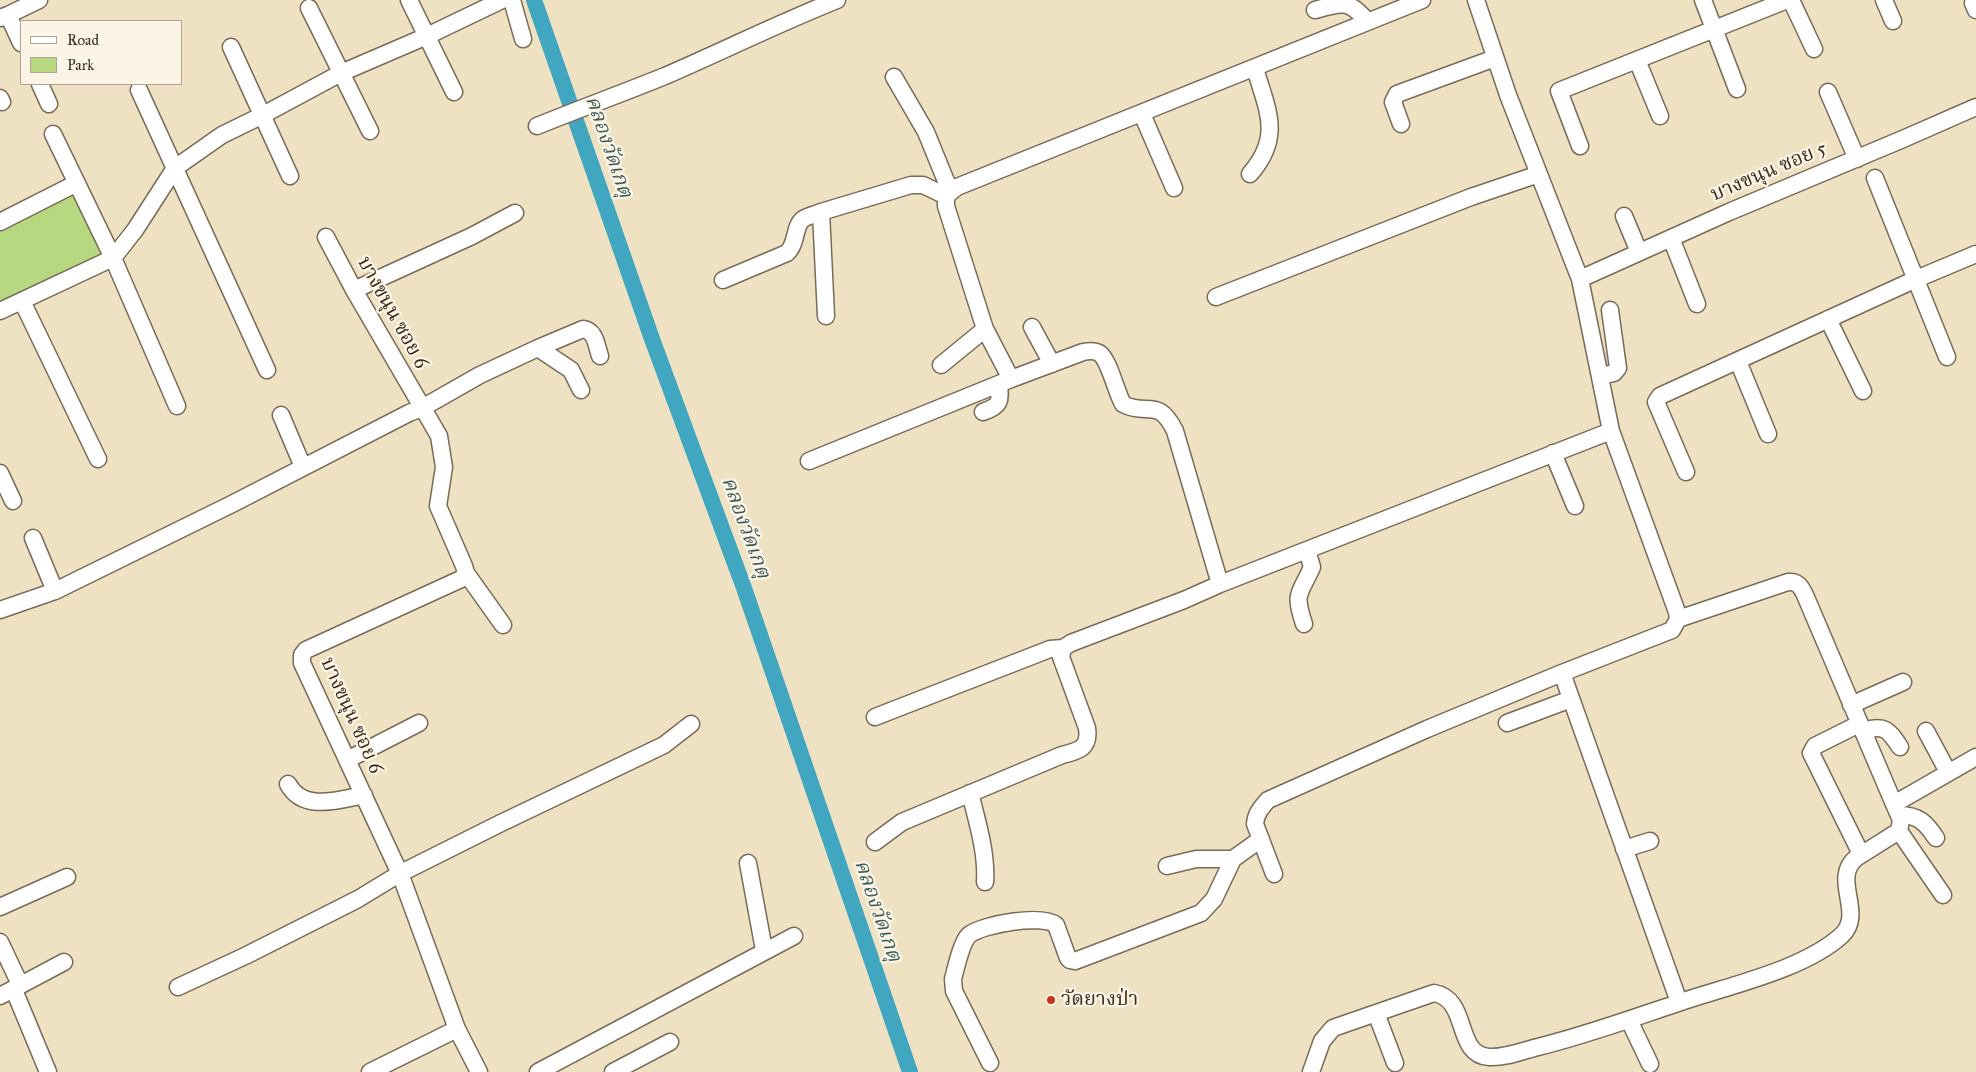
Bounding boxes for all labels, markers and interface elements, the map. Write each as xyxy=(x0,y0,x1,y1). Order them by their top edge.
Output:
legend xyxy=(20,20,182,85)
text: Road xyxy=(67,31,99,49)
text: Park xyxy=(67,56,94,74)
water label: คลองวัดเกตุ xyxy=(579,93,637,201)
street label: บางขนุน ซอย 5 xyxy=(1707,137,1831,207)
street label: บางขนุน ซอย 6 xyxy=(351,253,433,373)
water label: คลองวัดเกตุ xyxy=(715,474,775,582)
street label: บางขนุน ซอย 6 xyxy=(315,654,387,778)
water label: คลองวัดเกตุ xyxy=(848,857,906,965)
place label: วัดยางป่า xyxy=(1061,988,1138,1012)
marker: วัดยางป่า xyxy=(1045,994,1057,1006)

